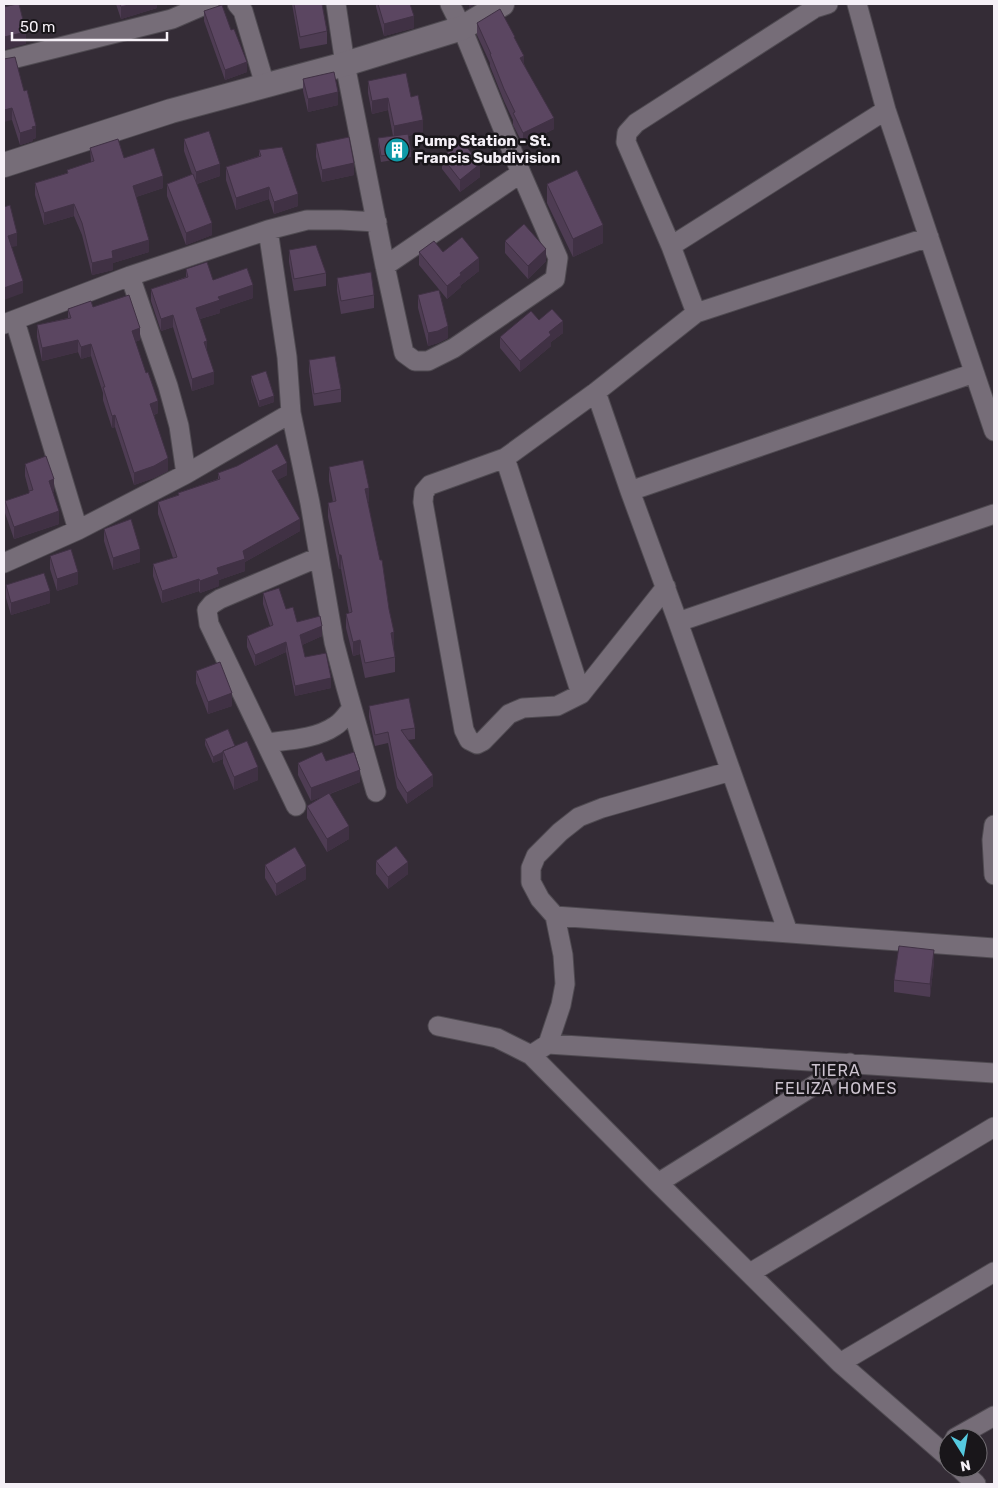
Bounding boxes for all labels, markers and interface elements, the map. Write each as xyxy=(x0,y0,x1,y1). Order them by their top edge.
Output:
scale bar xyxy=(12,10,168,42)
text: 50 m xyxy=(20,18,55,36)
place label: Pump Station - St. Francis Subdivision xyxy=(414,132,560,167)
building icon: Pump Station - St. Francis Subdivision xyxy=(384,137,410,163)
district label: TIERA FELIZA HOMES xyxy=(775,1061,897,1098)
north arrow xyxy=(938,1428,988,1478)
text: N xyxy=(959,1456,972,1475)

